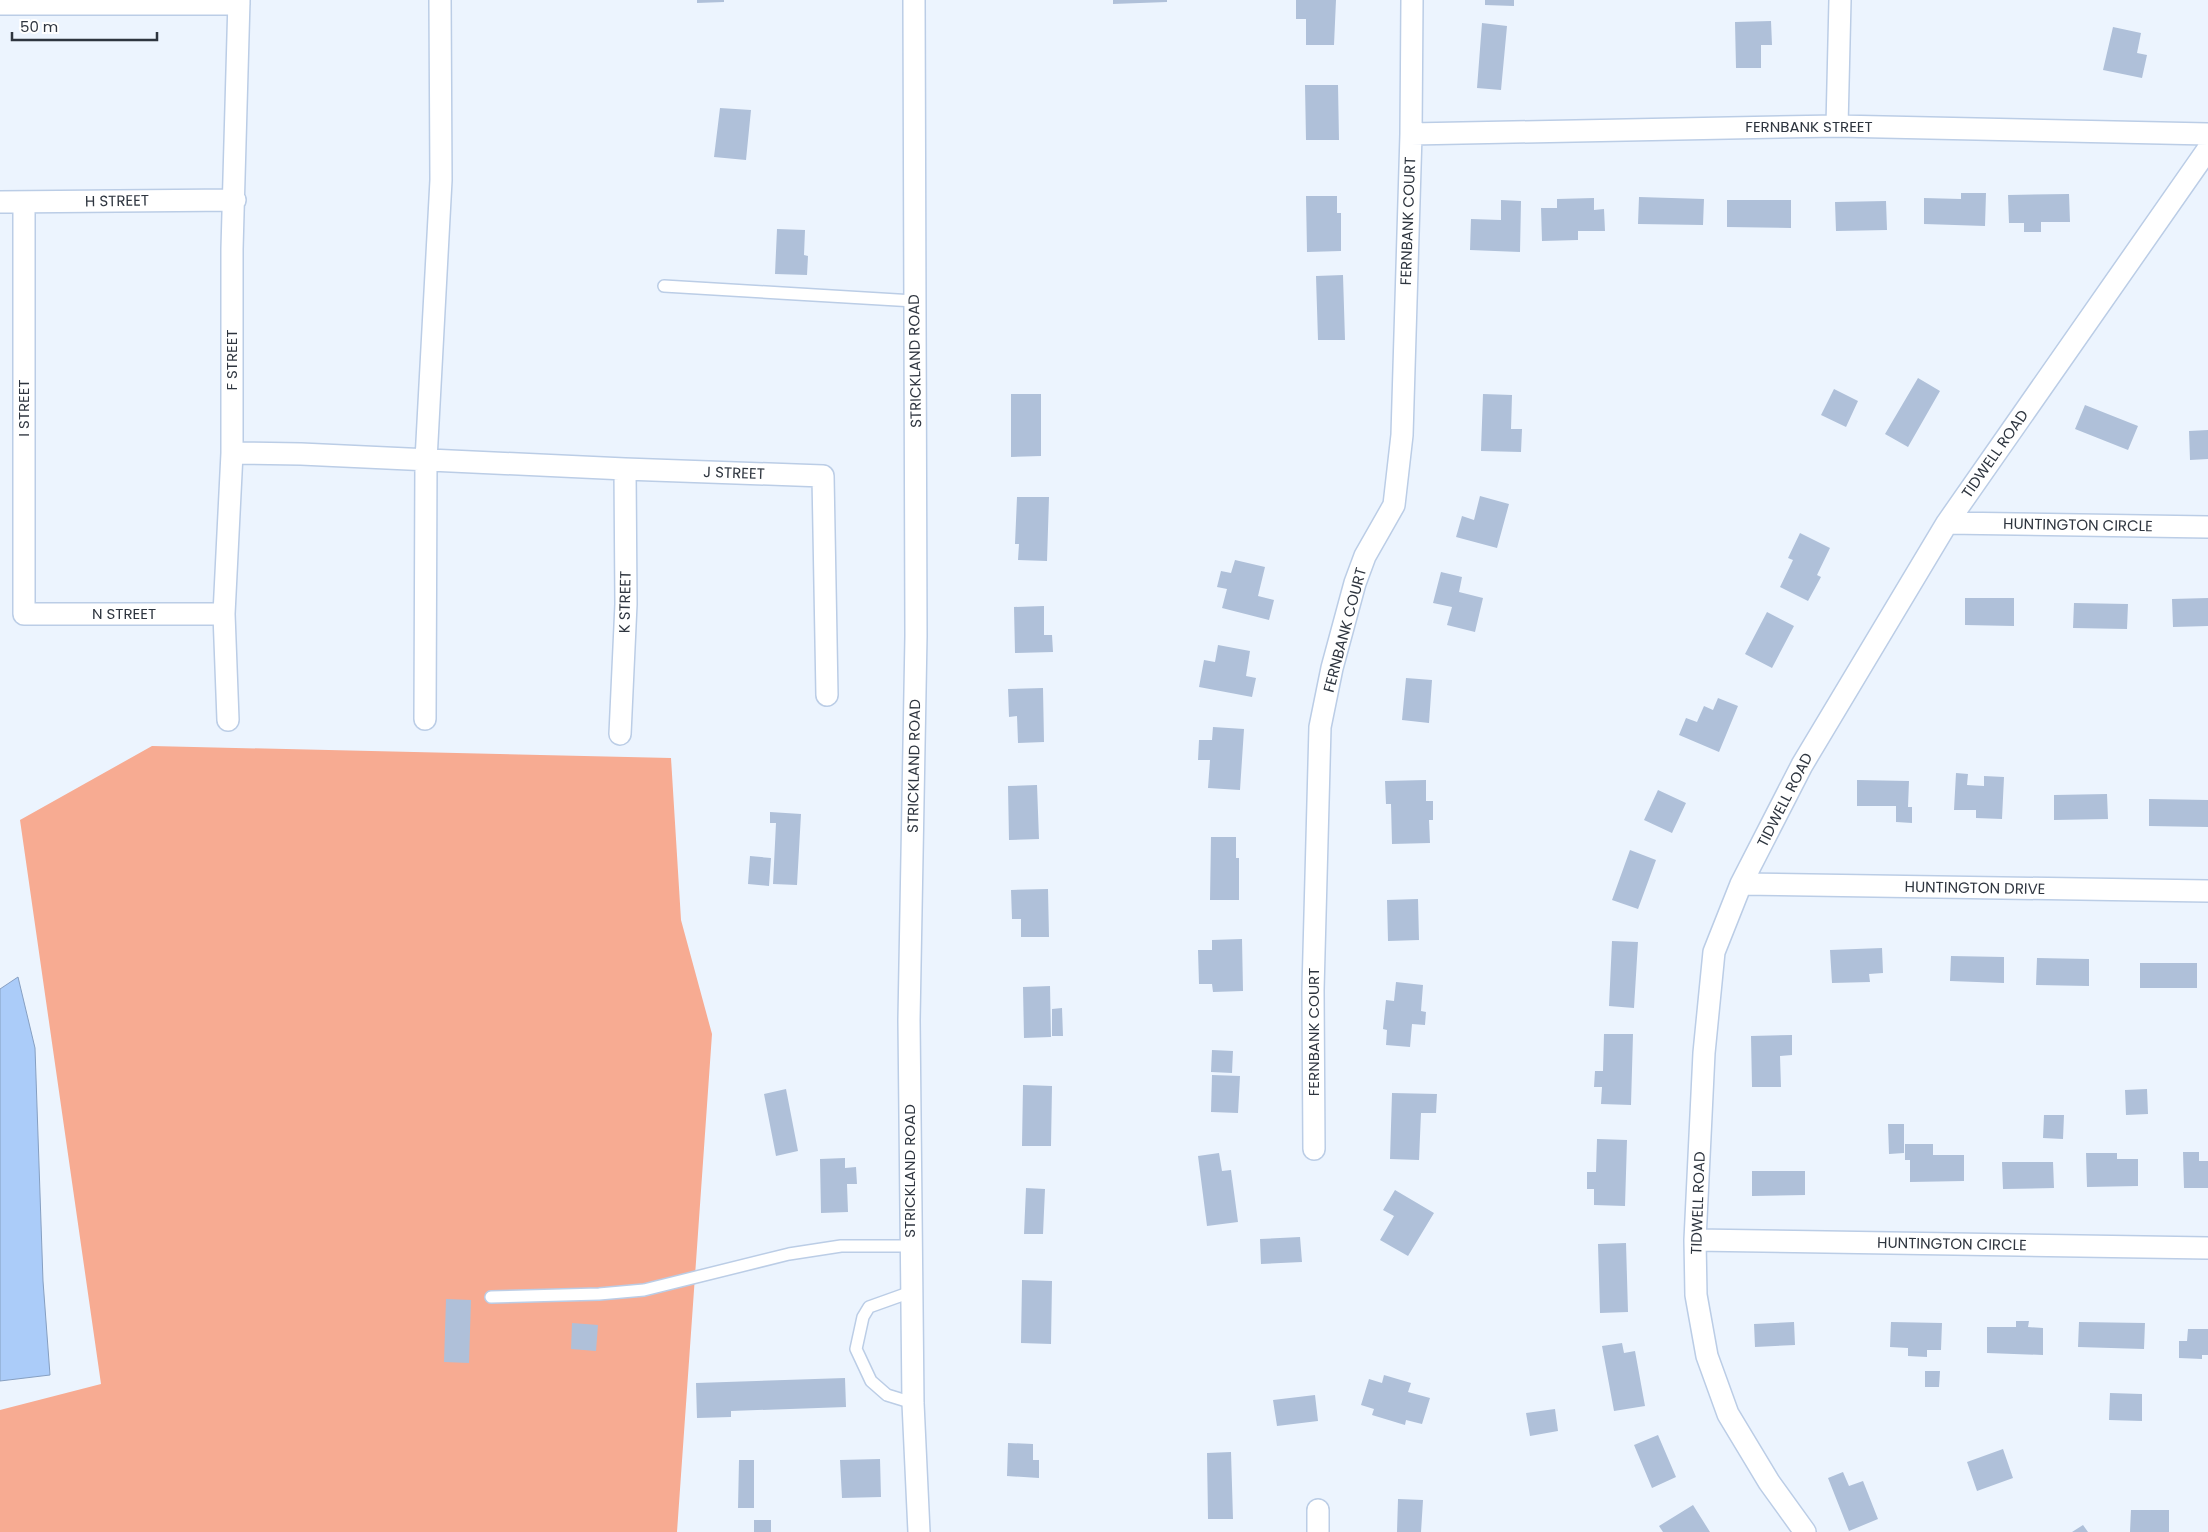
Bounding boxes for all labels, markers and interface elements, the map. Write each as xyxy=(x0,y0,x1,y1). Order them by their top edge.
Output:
scale bar xyxy=(12,10,158,42)
text: 50 m xyxy=(20,16,58,37)
street label: FERNBANK STREET xyxy=(1745,116,1873,137)
street label: FERNBANK COURT xyxy=(1395,156,1420,286)
street label: H STREET xyxy=(85,189,149,212)
street label: STRICKLAND ROAD xyxy=(903,294,926,428)
street label: F STREET xyxy=(221,329,242,391)
street label: I STREET xyxy=(13,379,34,437)
street label: TIDWELL ROAD xyxy=(1956,405,2033,502)
street label: J STREET xyxy=(703,461,765,484)
street label: HUNTINGTON CIRCLE xyxy=(2003,513,2153,536)
street label: FERNBANK COURT xyxy=(1318,565,1371,695)
street label: K STREET xyxy=(613,571,636,633)
street label: N STREET xyxy=(92,603,156,624)
street label: STRICKLAND ROAD xyxy=(902,699,925,833)
street label: TIDWELL ROAD xyxy=(1752,749,1817,851)
street label: HUNTINGTON DRIVE xyxy=(1904,876,2046,899)
street label: FERNBANK COURT xyxy=(1303,968,1324,1096)
street label: STRICKLAND ROAD xyxy=(899,1104,920,1238)
street label: TIDWELL ROAD xyxy=(1685,1151,1710,1255)
street label: HUNTINGTON CIRCLE xyxy=(1877,1232,2027,1255)

